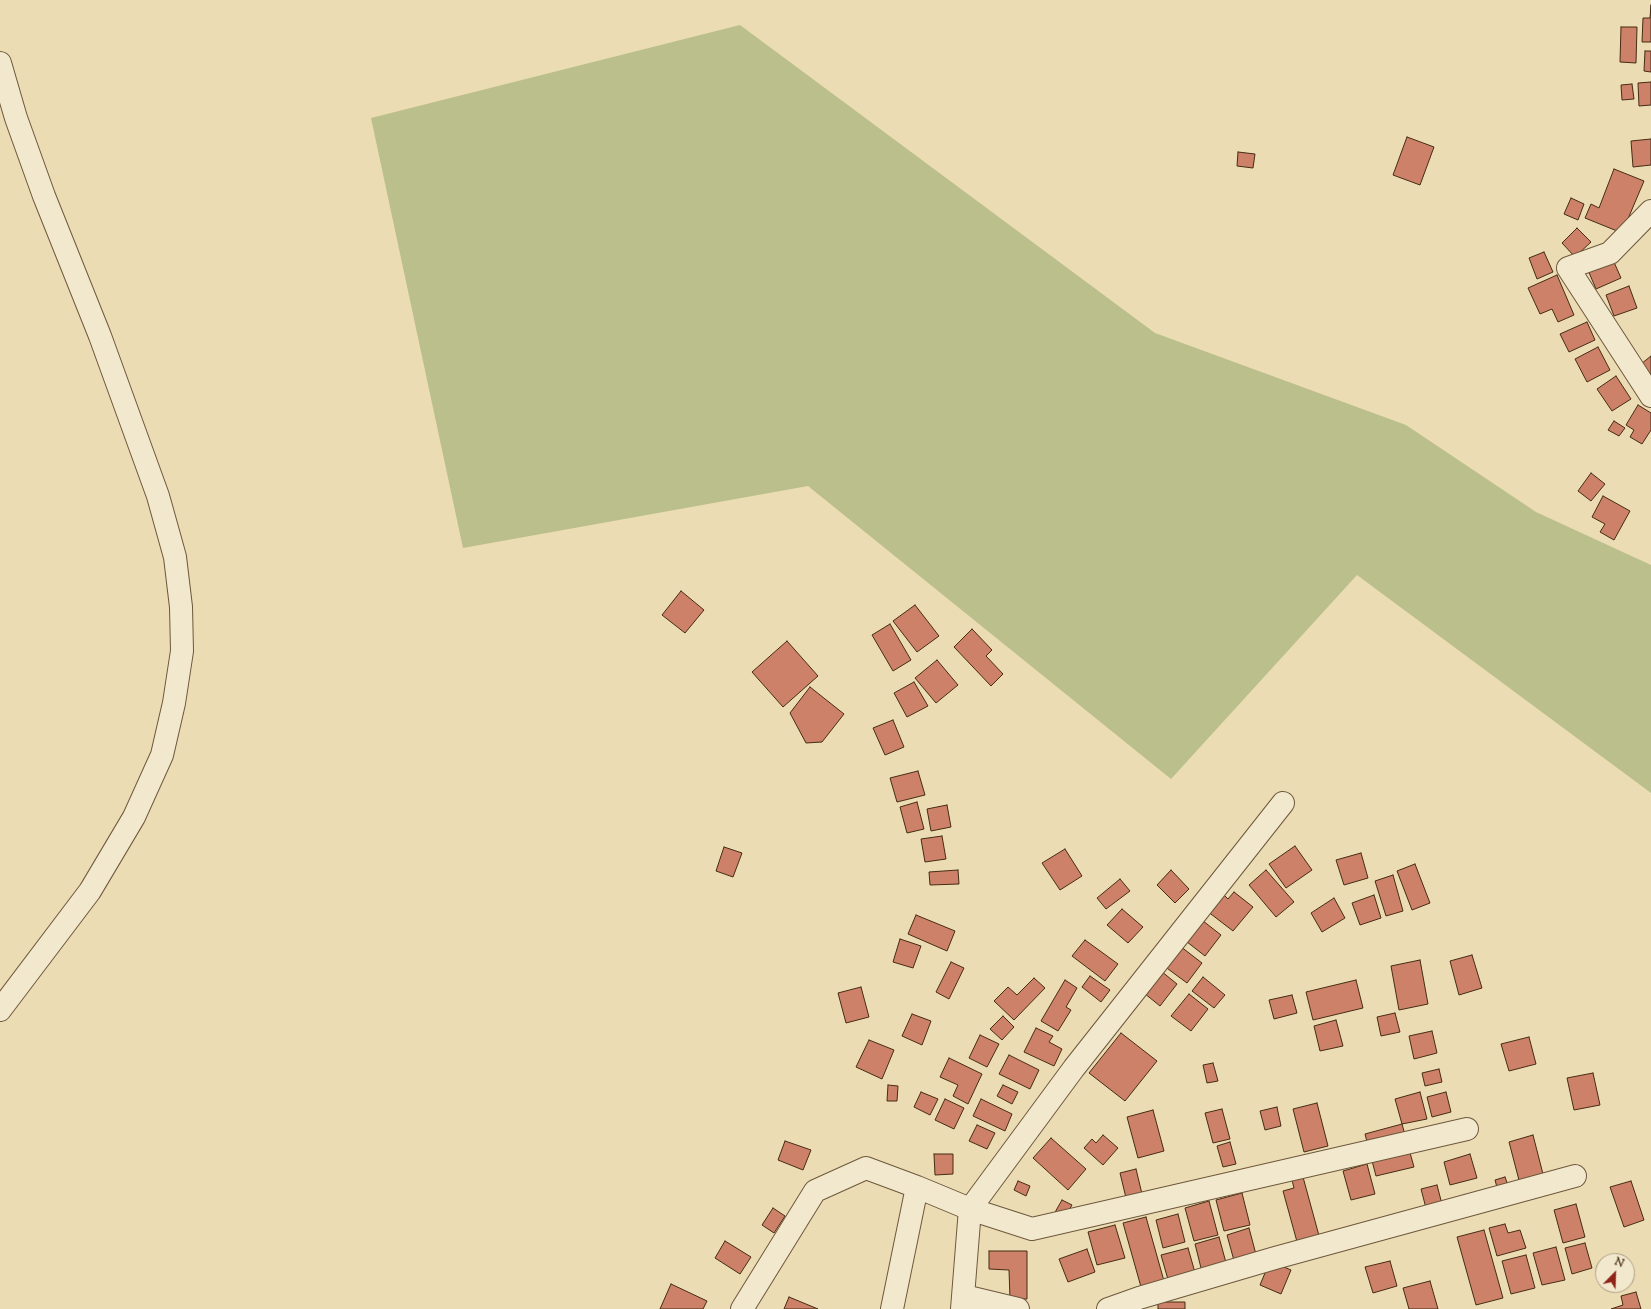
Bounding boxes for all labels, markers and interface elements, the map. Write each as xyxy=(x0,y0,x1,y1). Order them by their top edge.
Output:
north arrow xyxy=(1595,1253,1635,1293)
text: N xyxy=(1612,1254,1626,1272)

